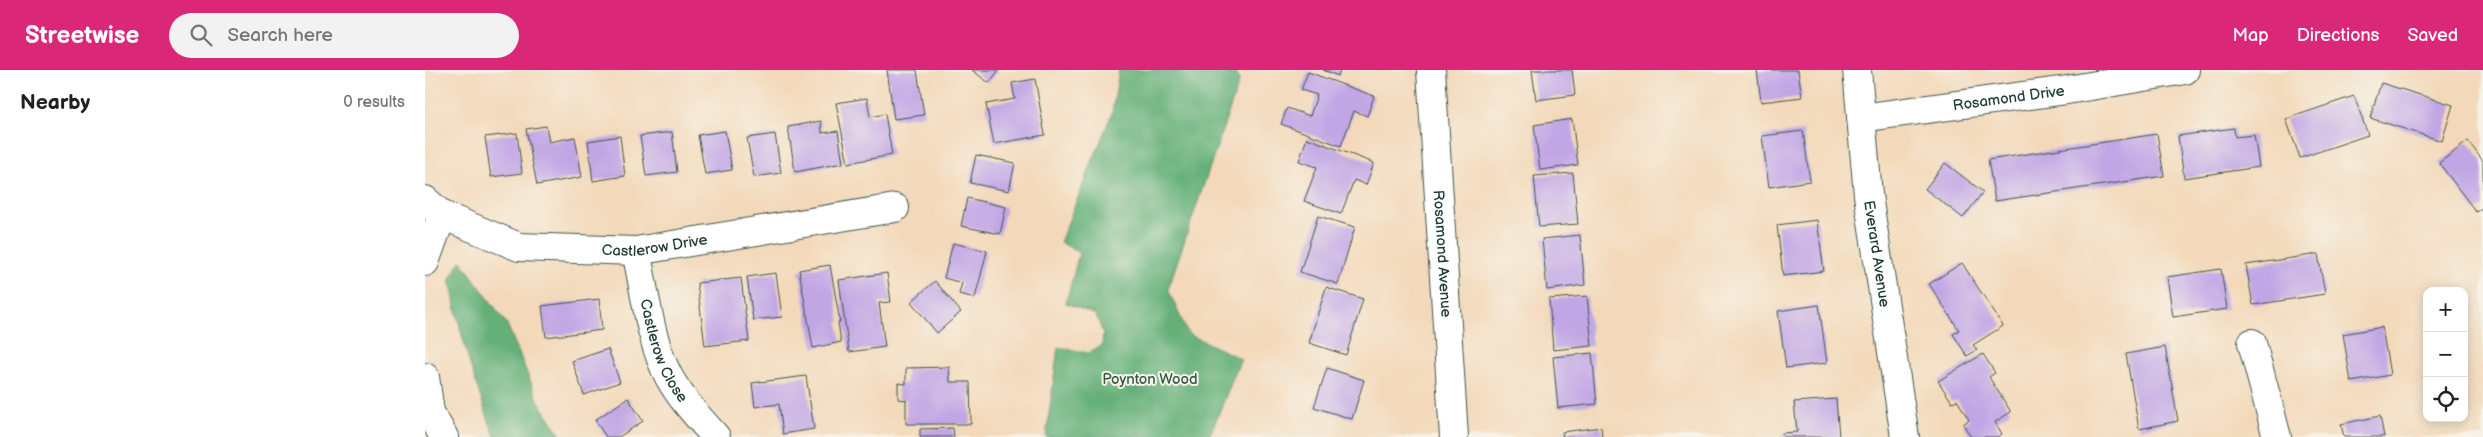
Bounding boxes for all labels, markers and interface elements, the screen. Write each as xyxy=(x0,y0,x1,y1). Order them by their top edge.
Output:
search box xyxy=(169,13,519,58)
text: Streetwise xyxy=(25,21,139,50)
icon: search xyxy=(187,21,215,49)
text: Search here xyxy=(227,24,333,47)
text: Map xyxy=(2233,25,2269,46)
text: Directions xyxy=(2297,25,2379,46)
text: Saved xyxy=(2407,25,2458,46)
street label: Rosamond Drive xyxy=(1952,81,2066,115)
text: Nearby xyxy=(20,90,90,115)
text: 0 results xyxy=(343,93,405,112)
street label: Rosamond Avenue xyxy=(1429,189,1456,318)
street label: Everard Avenue xyxy=(1859,199,1895,309)
street label: Castlerow Drive xyxy=(601,230,709,260)
map controls xyxy=(2423,287,2468,422)
button: + xyxy=(2423,287,2468,332)
street label: Castlerow Close xyxy=(636,297,692,406)
button: − xyxy=(2423,332,2468,377)
park label: Poynton Wood xyxy=(1102,370,1198,389)
button: locate xyxy=(2423,377,2468,422)

